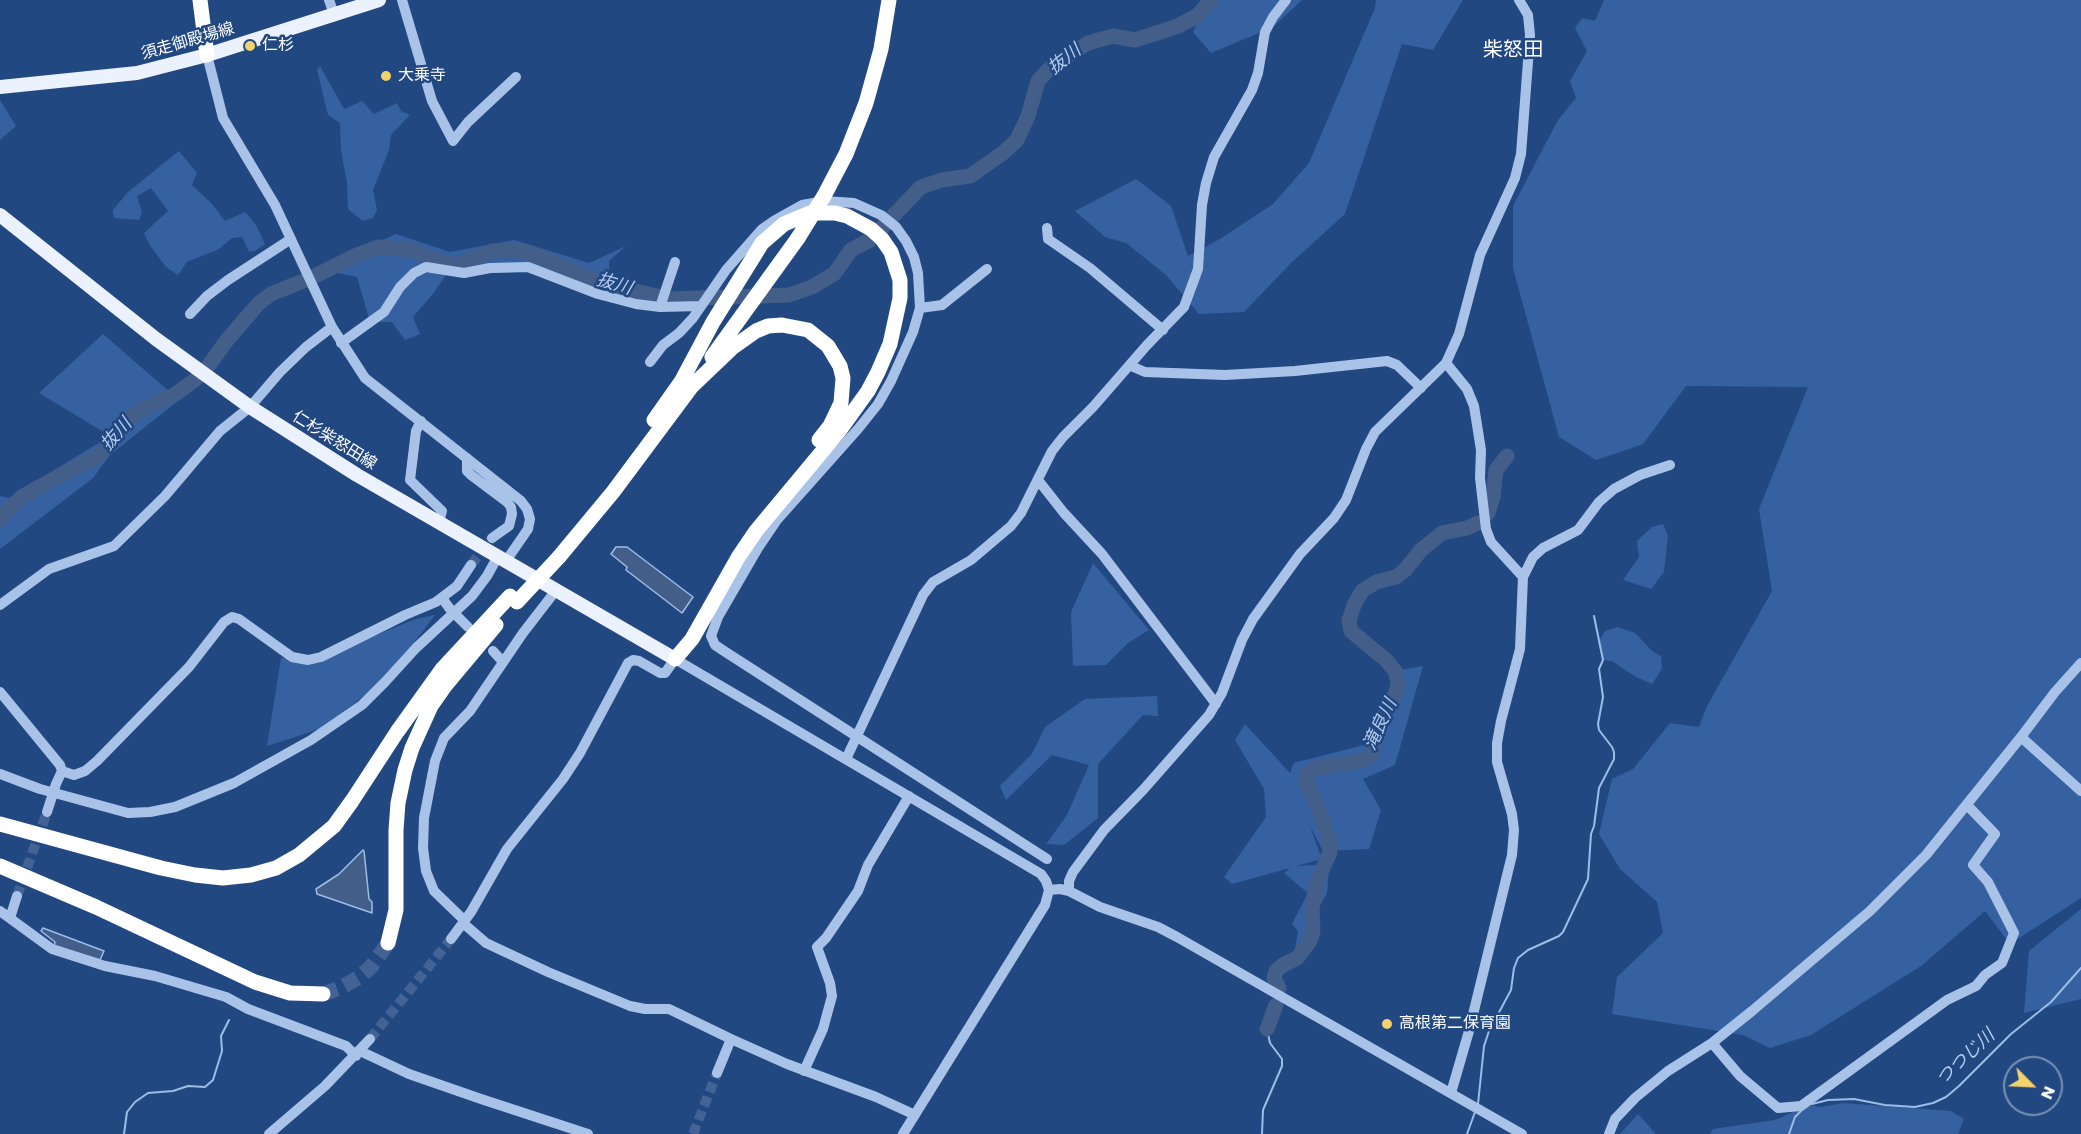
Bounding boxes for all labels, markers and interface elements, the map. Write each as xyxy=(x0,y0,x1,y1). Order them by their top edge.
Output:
street label: 須走御殿場線 xyxy=(139,20,237,64)
place label: 仁杉 xyxy=(262,36,294,56)
marker: 仁杉 xyxy=(243,39,257,53)
district label: 柴怒田 xyxy=(1483,39,1543,63)
water label: 抜川 xyxy=(1044,40,1086,80)
place label: 大乗寺 xyxy=(398,66,446,86)
marker: 大乗寺 xyxy=(379,69,393,83)
water label: 抜川 xyxy=(594,270,634,300)
street label: 仁杉柴怒田線 xyxy=(288,407,380,475)
water label: 抜川 xyxy=(97,414,137,456)
water label: 滝良川 xyxy=(1360,696,1402,754)
place label: 高根第二保育園 xyxy=(1399,1014,1511,1034)
marker: 高根第二保育園 xyxy=(1380,1017,1394,1031)
water label: つつじ川 xyxy=(1932,1026,2000,1090)
north arrow xyxy=(2003,1056,2063,1116)
text: N xyxy=(2035,1083,2061,1103)

